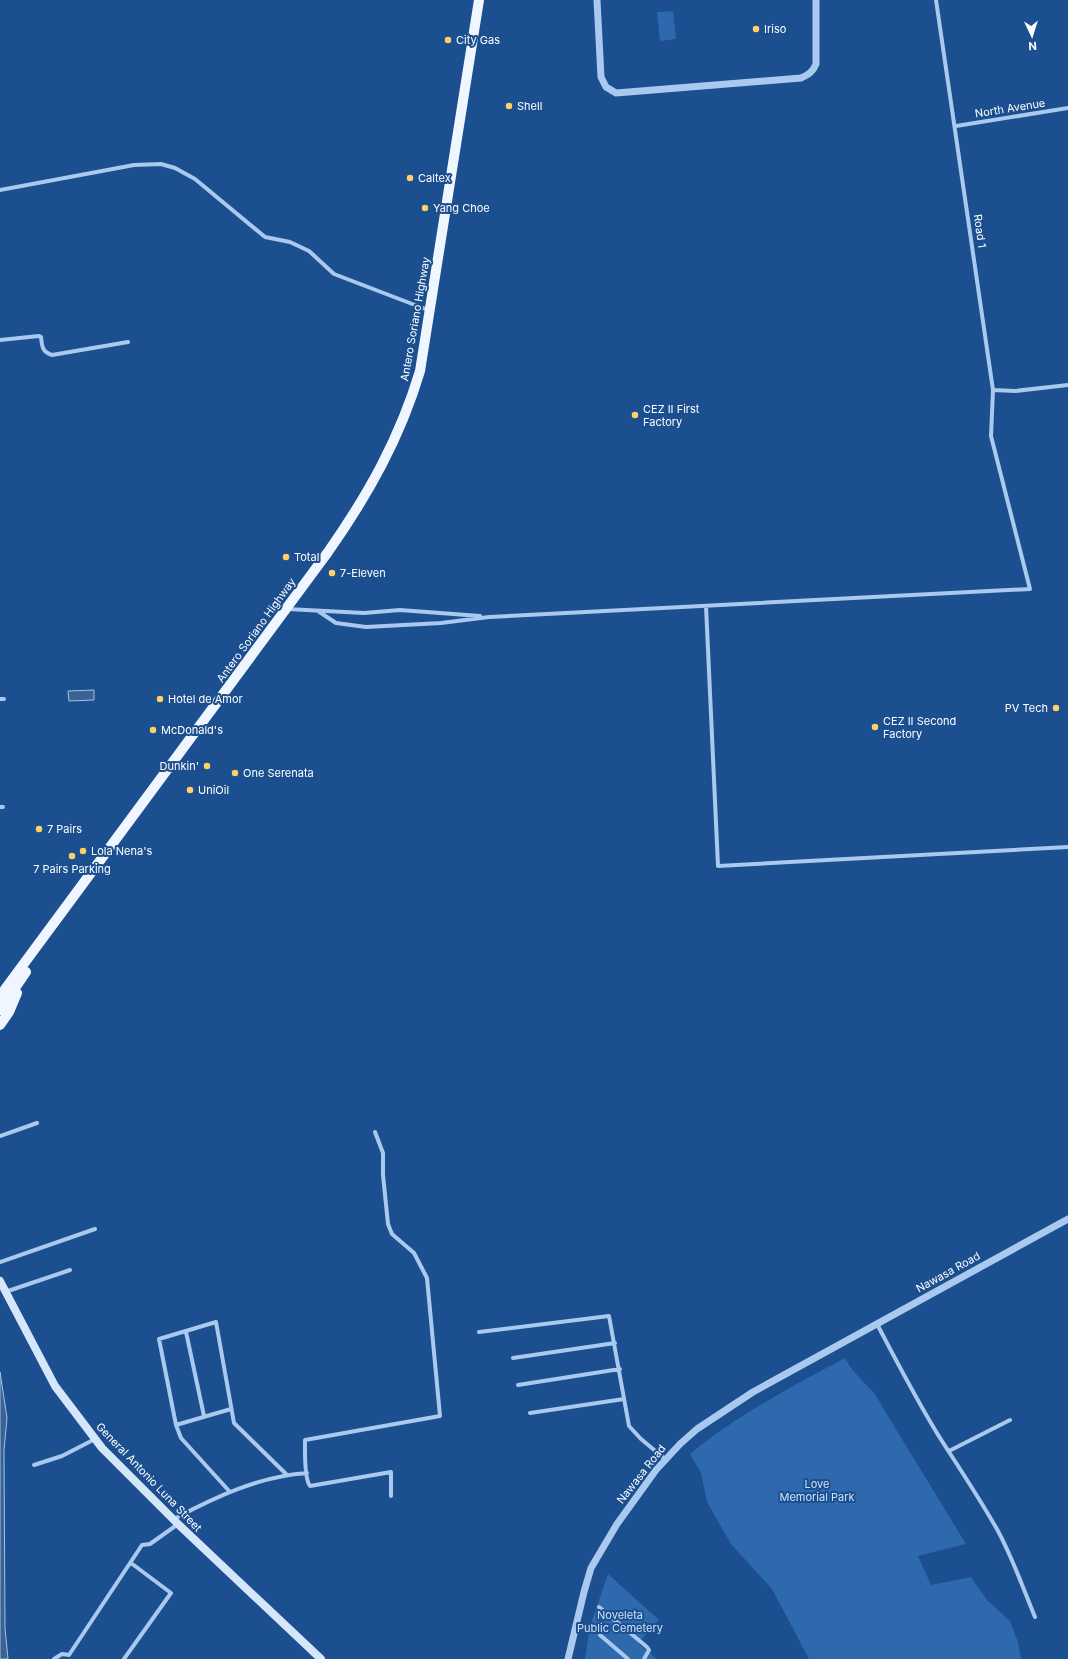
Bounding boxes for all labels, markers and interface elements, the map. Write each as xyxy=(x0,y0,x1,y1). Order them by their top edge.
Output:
north arrow xyxy=(1012,16,1052,56)
place label: Iriso xyxy=(764,22,787,36)
marker: Iriso xyxy=(751,24,761,34)
place label: City Gas xyxy=(456,33,500,47)
marker: City Gas xyxy=(443,35,453,45)
text: N xyxy=(1028,39,1037,53)
street label: North Avenue xyxy=(974,96,1046,120)
place label: Shell xyxy=(517,99,542,113)
marker: Shell xyxy=(504,101,514,111)
place label: Caltex xyxy=(418,171,451,185)
marker: Caltex xyxy=(405,173,415,183)
place label: Yang Choe xyxy=(433,201,490,215)
marker: Yang Choe xyxy=(420,203,430,213)
street label: Road 1 xyxy=(971,213,989,249)
street label: Antero Soriano Highway xyxy=(397,256,433,382)
place label: CEZ II First Factory xyxy=(643,402,700,429)
marker: CEZ II First Factory xyxy=(630,410,640,420)
place label: Total xyxy=(294,550,319,564)
marker: Total xyxy=(281,552,291,562)
place label: 7-Eleven xyxy=(340,566,386,580)
marker: 7-Eleven xyxy=(327,568,337,578)
street label: Antero Soriano Highway xyxy=(213,575,299,685)
place label: Hotel de Amor xyxy=(168,692,243,706)
marker: Hotel de Amor xyxy=(155,694,165,704)
place label: PV Tech xyxy=(1005,701,1048,715)
marker: PV Tech xyxy=(1051,703,1061,713)
place label: CEZ II Second Factory xyxy=(883,714,956,741)
marker: CEZ II Second Factory xyxy=(870,722,880,732)
place label: McDonald's xyxy=(161,723,223,737)
marker: McDonald's xyxy=(148,725,158,735)
place label: Dunkin' xyxy=(160,759,199,773)
marker: Dunkin' xyxy=(202,761,212,771)
place label: One Serenata xyxy=(243,766,314,780)
marker: One Serenata xyxy=(230,768,240,778)
place label: UniOil xyxy=(198,783,229,797)
marker: UniOil xyxy=(185,785,195,795)
place label: 7 Pairs xyxy=(47,822,82,836)
marker: 7 Pairs xyxy=(34,824,44,834)
place label: Lola Nena's xyxy=(91,844,152,858)
marker: Lola Nena's xyxy=(78,846,88,856)
marker: 7 Pairs Parking xyxy=(67,851,77,861)
place label: 7 Pairs Parking xyxy=(33,862,111,876)
street label: Nawasa Road xyxy=(913,1249,983,1295)
street label: General Antonio Luna Street xyxy=(93,1420,205,1535)
street label: Nawasa Road xyxy=(614,1442,668,1506)
park label: Love Memorial Park xyxy=(779,1477,855,1504)
park label: Noveleta Public Cemetery xyxy=(577,1608,663,1635)

